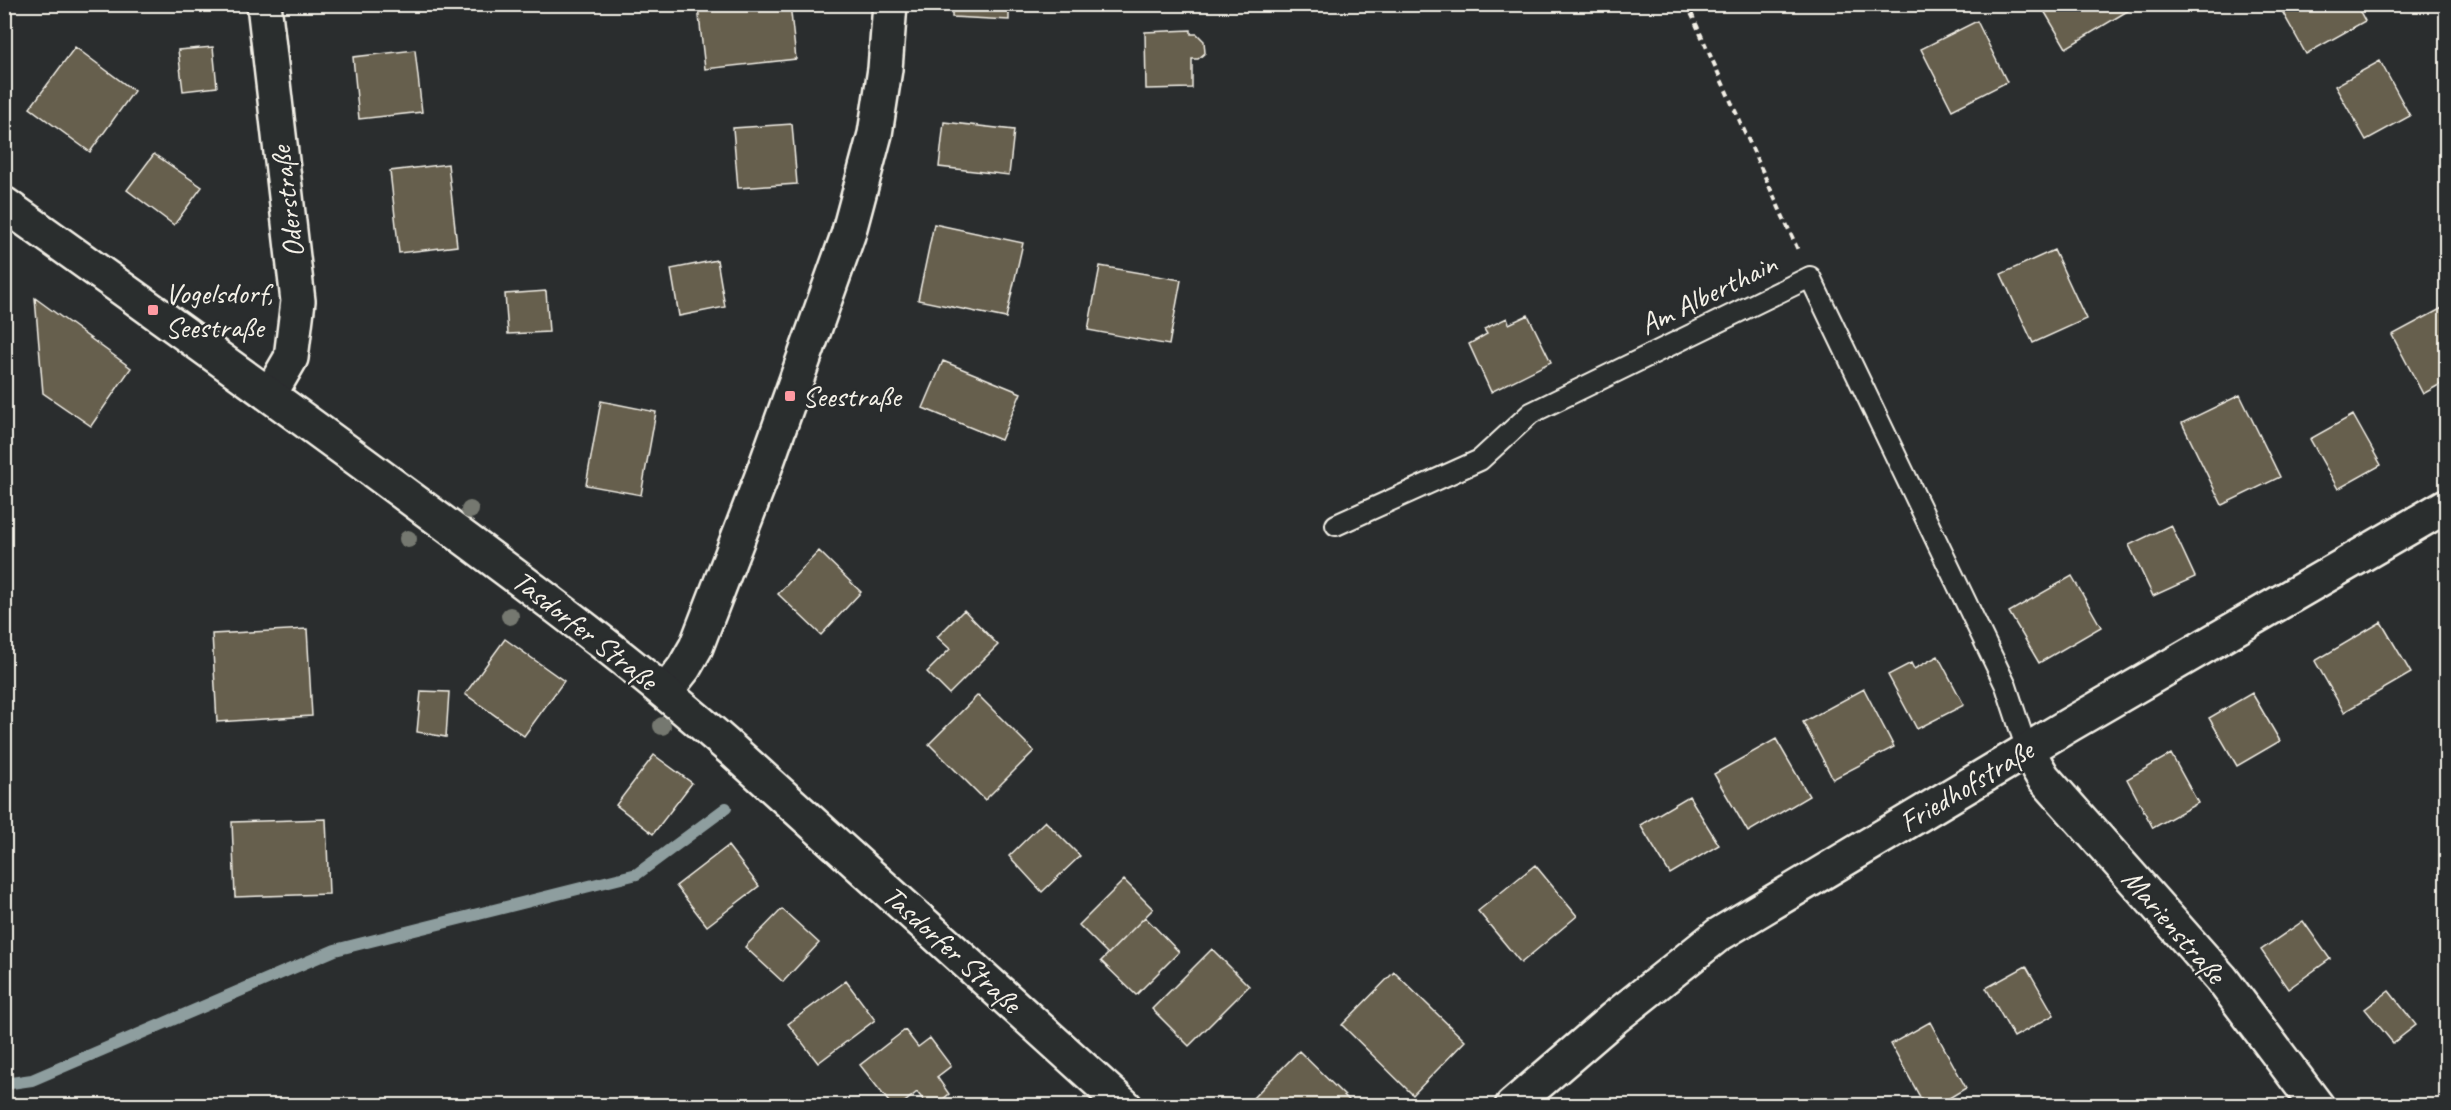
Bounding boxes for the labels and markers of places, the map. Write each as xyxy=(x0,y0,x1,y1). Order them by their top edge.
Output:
place label: Vogelsdorf, Seestraße xyxy=(165,274,274,346)
marker: Vogelsdorf, Seestraße xyxy=(146,303,160,317)
place label: Seestraße xyxy=(802,377,903,415)
marker: Seestraße xyxy=(783,389,797,403)

